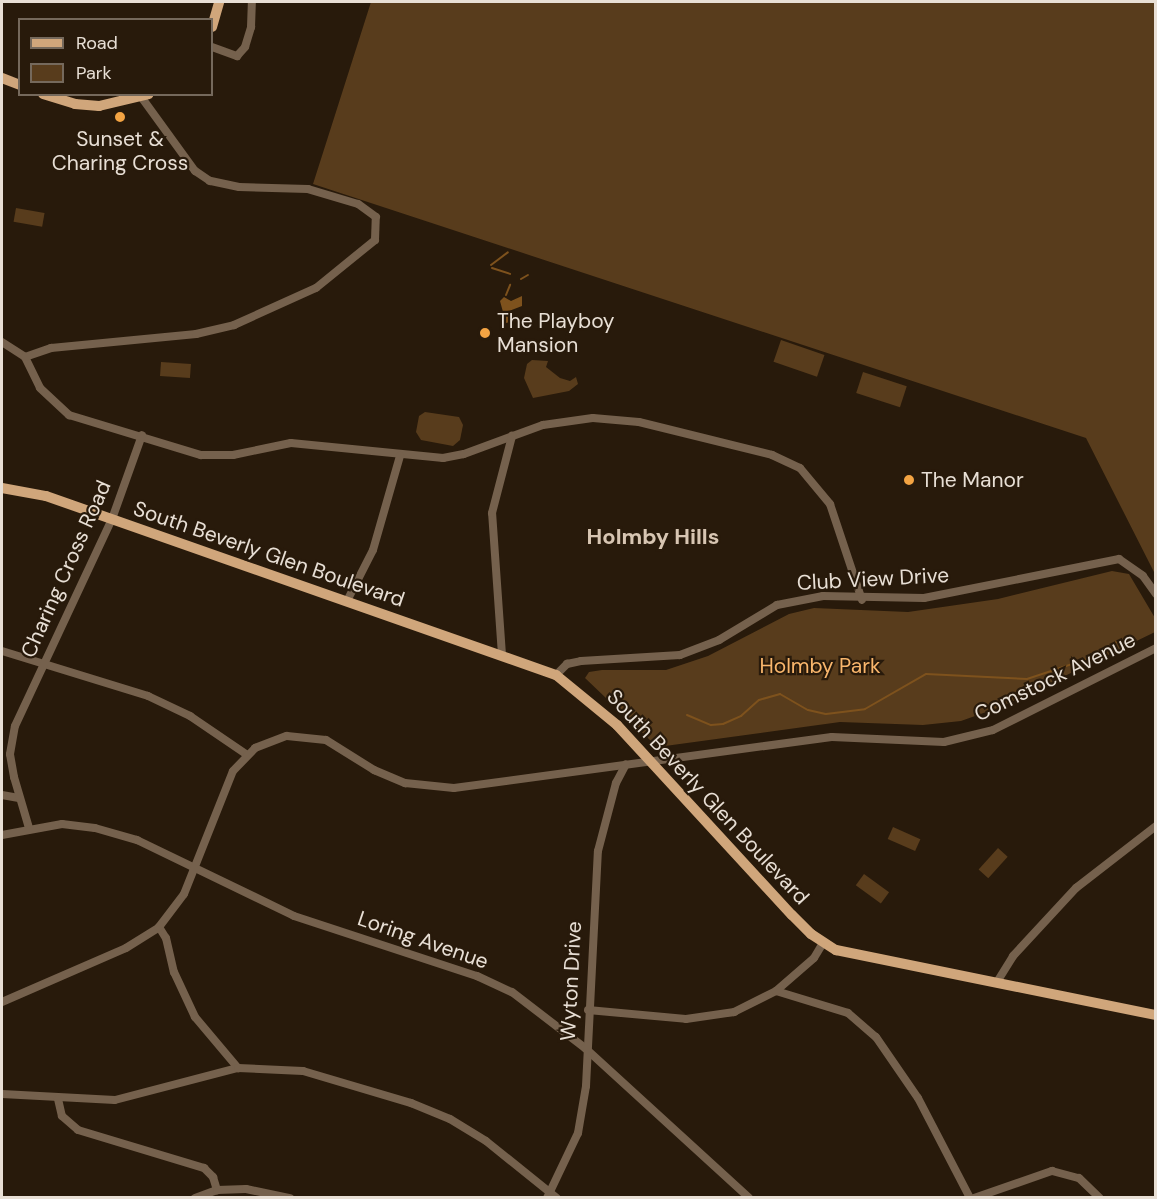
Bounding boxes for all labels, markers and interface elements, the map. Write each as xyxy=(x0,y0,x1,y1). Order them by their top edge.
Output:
legend xyxy=(18,18,213,96)
text: Road xyxy=(76,31,118,55)
text: Park xyxy=(76,61,112,85)
marker: Sunset & Charing Cross xyxy=(113,110,127,124)
place label: Sunset & Charing Cross xyxy=(52,126,188,176)
place label: The Playboy Mansion xyxy=(497,308,614,358)
marker: The Playboy Mansion xyxy=(478,326,492,340)
place label: The Manor xyxy=(921,467,1024,493)
marker: The Manor xyxy=(902,473,916,487)
street label: Charing Cross Road xyxy=(16,477,116,661)
street label: South Beverly Glen Boulevard xyxy=(130,496,408,612)
district label: Holmby Hills xyxy=(587,524,719,550)
street label: Club View Drive xyxy=(796,562,950,596)
street label: Comstock Avenue xyxy=(970,627,1140,727)
park label: Holmby Park xyxy=(759,653,881,679)
street label: South Beverly Glen Boulevard xyxy=(602,684,814,910)
street label: Loring Avenue xyxy=(354,906,492,974)
street label: Wyton Drive xyxy=(555,921,587,1041)

